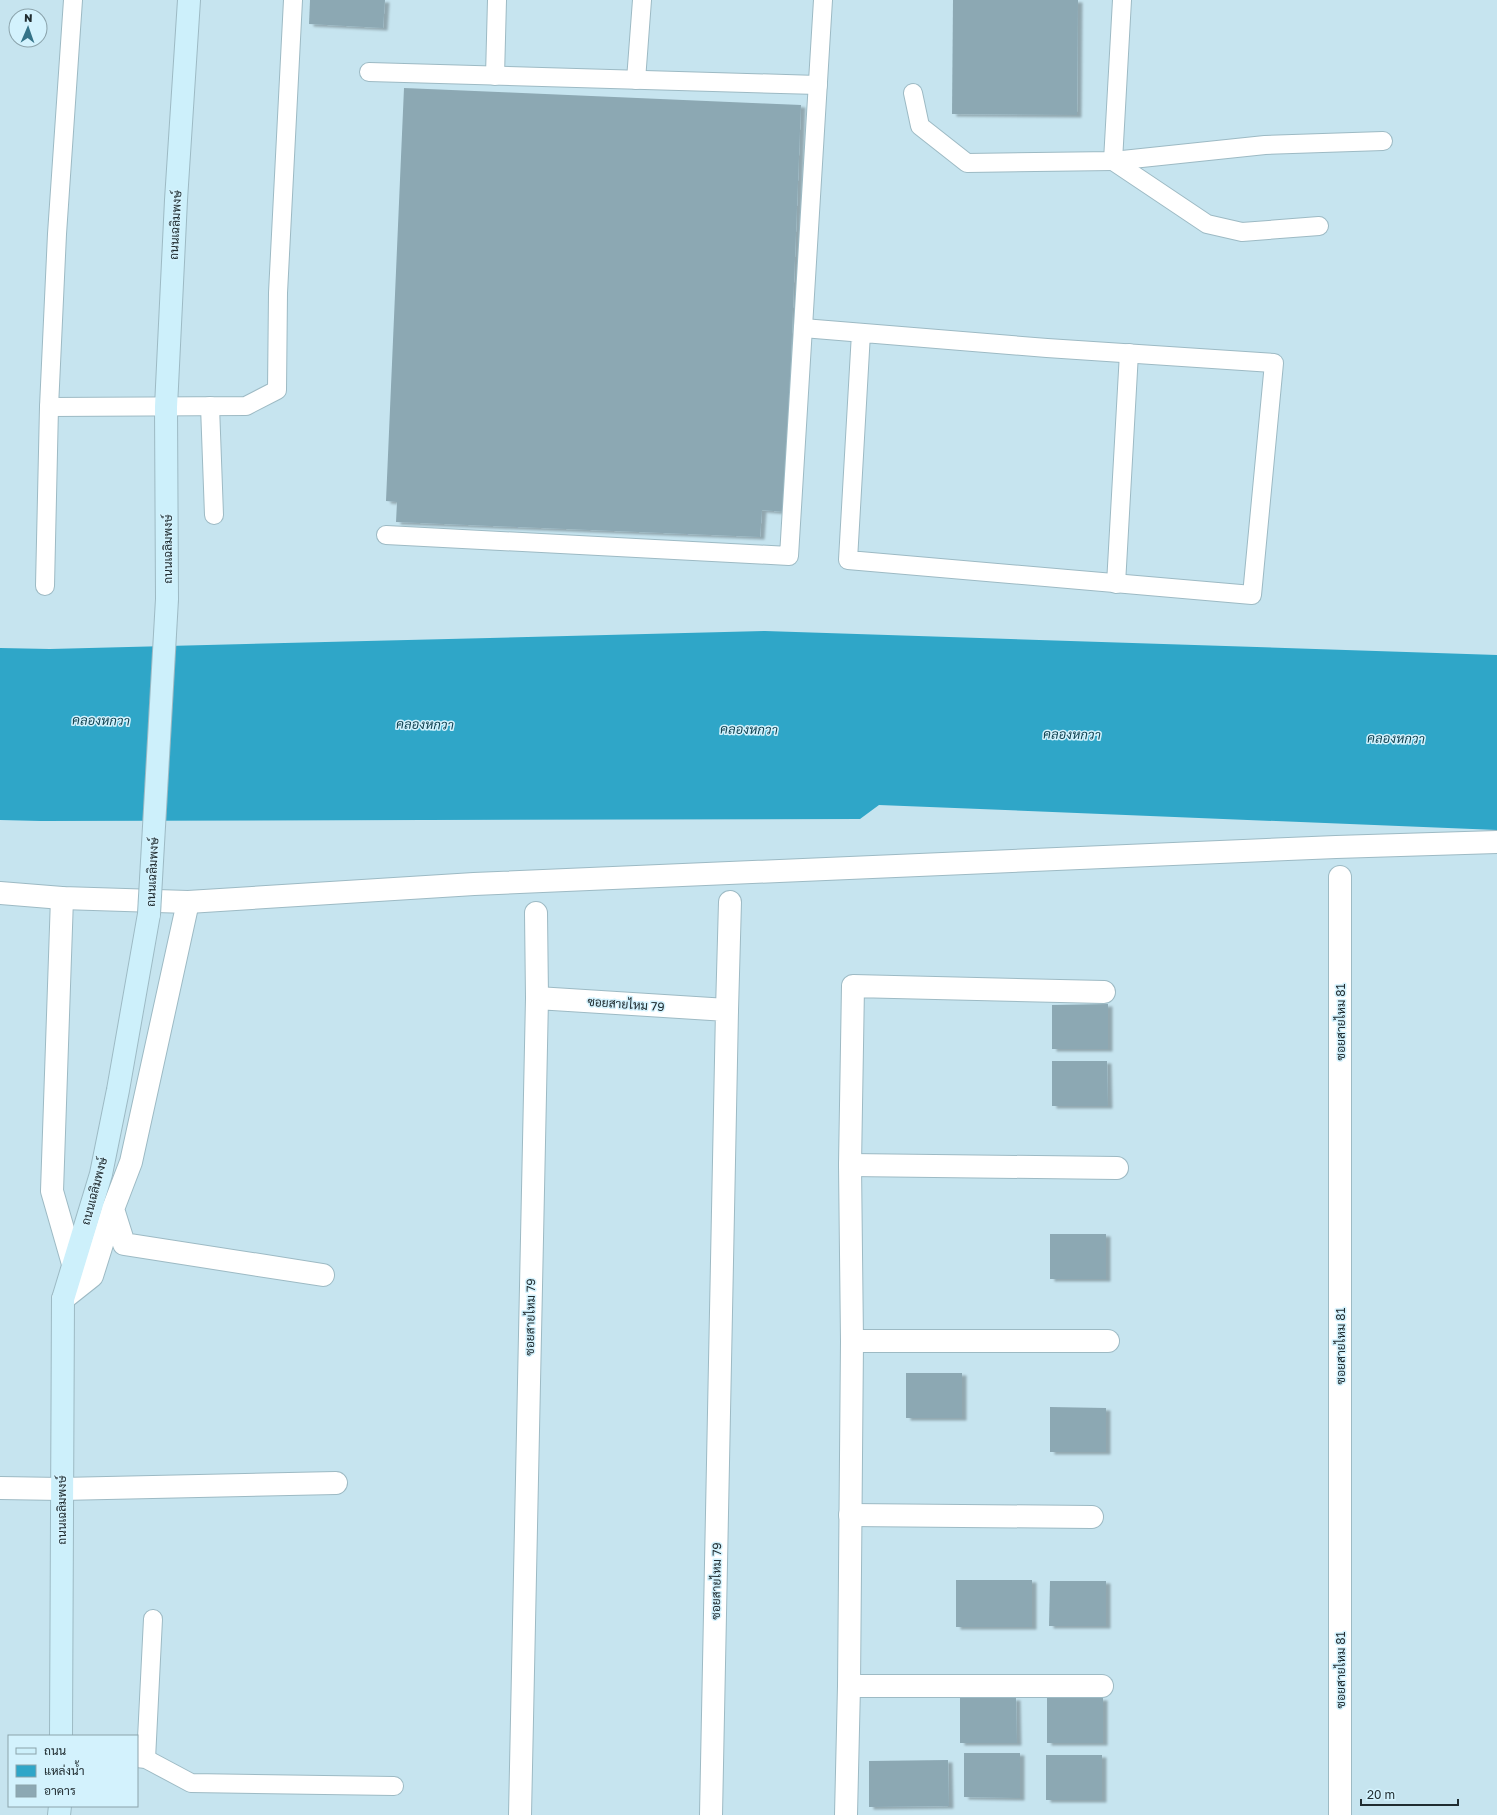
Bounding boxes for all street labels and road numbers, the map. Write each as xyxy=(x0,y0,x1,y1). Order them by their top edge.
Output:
street label: ถนนเฉลิมพงษ์ xyxy=(166,189,184,260)
street label: ถนนเฉลิมพงษ์ xyxy=(160,513,175,584)
street label: ถนนเฉลิมพงษ์ xyxy=(143,836,161,907)
street label: ซอยสายไหม 81 xyxy=(1333,983,1348,1060)
street label: ซอยสายไหม 79 xyxy=(587,994,665,1014)
street label: ถนนเฉลิมพงษ์ xyxy=(78,1155,110,1226)
street label: ซอยสายไหม 79 xyxy=(522,1278,538,1356)
street label: ซอยสายไหม 81 xyxy=(1333,1307,1348,1384)
street label: ถนนเฉลิมพงษ์ xyxy=(54,1474,69,1545)
street label: ซอยสายไหม 79 xyxy=(708,1542,724,1620)
street label: ซอยสายไหม 81 xyxy=(1333,1631,1348,1708)

